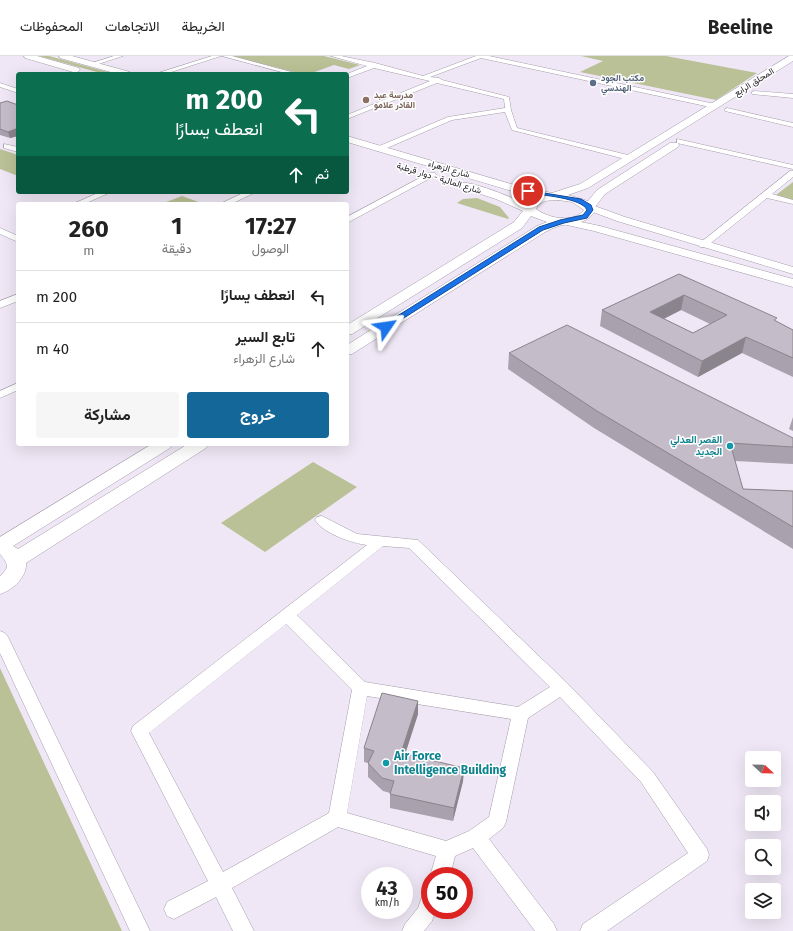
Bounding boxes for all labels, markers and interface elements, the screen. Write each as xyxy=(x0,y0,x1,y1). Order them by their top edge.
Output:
text: Beeline xyxy=(708,16,773,39)
text: المحفوظات xyxy=(20,18,83,35)
text: الاتجاهات xyxy=(105,18,159,35)
text: الخريطة xyxy=(181,18,225,35)
street label: المحلق الرابع xyxy=(732,66,776,99)
place label: مكتب الجود الهندسي xyxy=(601,73,644,96)
marker: مكتب الجود الهندسي xyxy=(588,78,598,88)
text: 200 m xyxy=(185,83,263,116)
icon: left xyxy=(277,88,329,140)
place label: مدرسة عبد القادر علامو xyxy=(374,90,415,111)
marker: مدرسة عبد القادر علامو xyxy=(361,95,371,105)
text: انعطف يسارًا xyxy=(175,118,263,140)
street label: شارع الزهراء xyxy=(427,158,471,181)
street label: شارع المالية - دوار قرطبة xyxy=(395,160,483,197)
icon: ahead xyxy=(285,164,307,186)
text: ثم xyxy=(315,165,329,183)
pin xyxy=(511,174,545,208)
icon: arrive xyxy=(517,180,539,202)
text: 1 xyxy=(171,212,182,240)
text: 17:27 xyxy=(245,212,296,240)
text: 260 xyxy=(69,215,109,243)
text: دقيقة xyxy=(162,241,192,256)
text: الوصول xyxy=(252,241,289,256)
text: m xyxy=(83,243,94,258)
text: انعطف يسارًا xyxy=(220,286,295,304)
icon: left xyxy=(307,286,329,308)
text: 200 m xyxy=(36,288,77,306)
position arrow xyxy=(365,306,407,348)
text: تابع السير xyxy=(236,328,295,346)
icon: ahead xyxy=(307,338,329,360)
text: 40 m xyxy=(36,340,69,358)
text: شارع الزهراء xyxy=(233,351,295,366)
button: مشاركة xyxy=(36,392,179,438)
button: خروج xyxy=(187,392,329,438)
place label: القصر العدلي الجديد xyxy=(670,434,722,458)
marker: القصر العدلي الجديد xyxy=(725,441,735,451)
place label: Air Force Intelligence Building xyxy=(393,749,507,777)
north arrow xyxy=(745,751,781,787)
map controls xyxy=(745,751,781,919)
marker: Air Force Intelligence Building xyxy=(381,758,391,768)
button: sound xyxy=(745,795,781,831)
button: search xyxy=(745,839,781,875)
speed limit sign: 50 xyxy=(421,867,473,919)
text: 43 xyxy=(376,876,398,900)
button: layers xyxy=(745,883,781,919)
text: km/h xyxy=(375,897,399,909)

